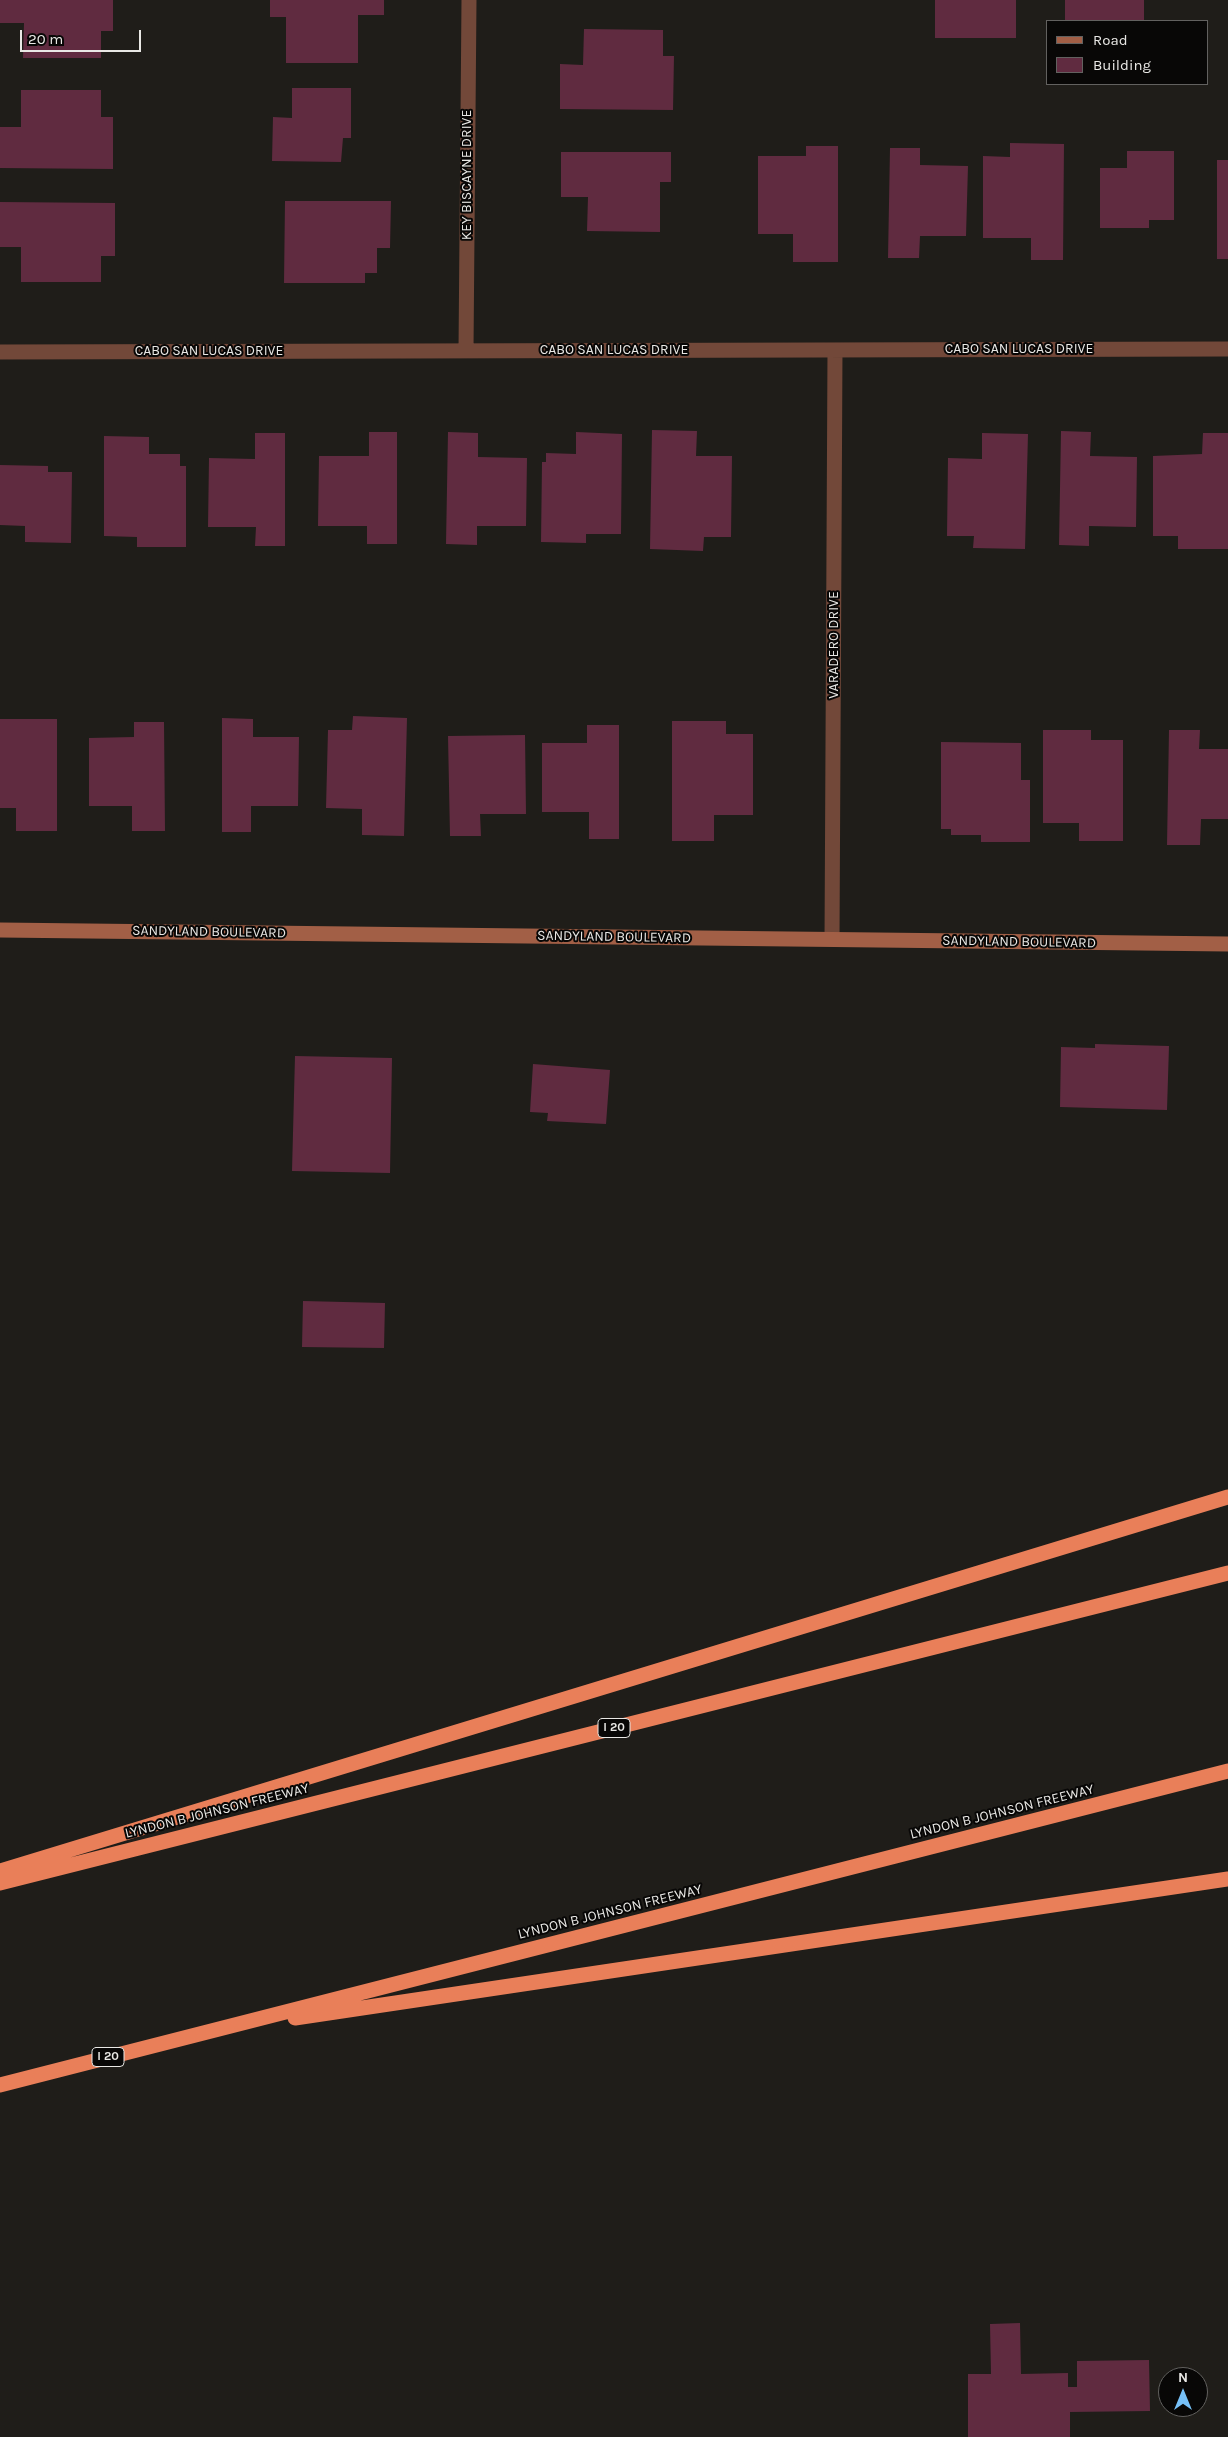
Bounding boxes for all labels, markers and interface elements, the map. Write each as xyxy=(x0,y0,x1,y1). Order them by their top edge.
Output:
scale bar xyxy=(22,20,144,52)
legend xyxy=(1046,20,1208,85)
text: 20 m xyxy=(28,30,63,48)
text: Road xyxy=(1093,31,1128,49)
text: Building xyxy=(1093,56,1151,74)
street label: KEY BISCAYNE DRIVE xyxy=(459,110,475,240)
street label: CABO SAN LUCAS DRIVE xyxy=(945,341,1093,357)
street label: CABO SAN LUCAS DRIVE xyxy=(540,342,688,358)
street label: CABO SAN LUCAS DRIVE xyxy=(135,343,283,359)
street label: VARADERO DRIVE xyxy=(826,591,842,699)
street label: SANDYLAND BOULEVARD xyxy=(132,922,286,942)
street label: SANDYLAND BOULEVARD xyxy=(537,927,691,947)
street label: SANDYLAND BOULEVARD xyxy=(942,932,1096,952)
road number: I 20 xyxy=(598,1719,630,1738)
street label: LYNDON B JOHNSON FREEWAY xyxy=(123,1780,311,1842)
street label: LYNDON B JOHNSON FREEWAY xyxy=(908,1781,1096,1843)
street label: LYNDON B JOHNSON FREEWAY xyxy=(516,1881,704,1943)
road number: I 20 xyxy=(92,2048,124,2066)
north arrow xyxy=(1158,2367,1208,2417)
text: N xyxy=(1178,2369,1188,2386)

